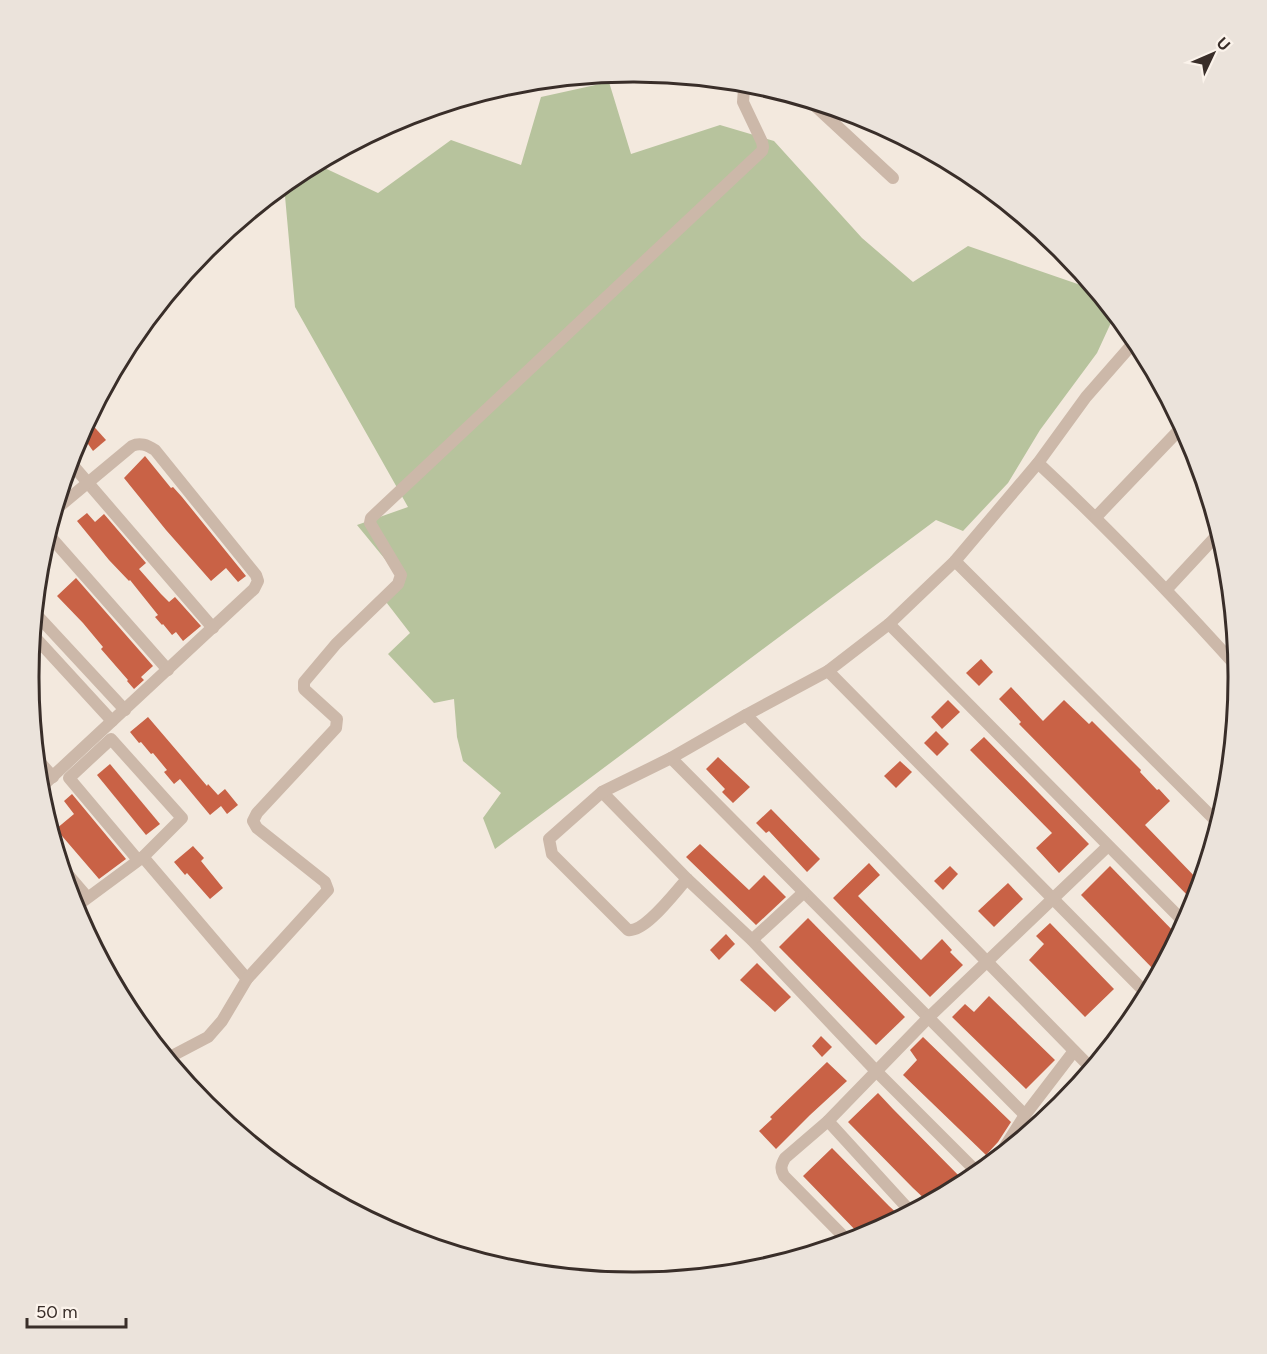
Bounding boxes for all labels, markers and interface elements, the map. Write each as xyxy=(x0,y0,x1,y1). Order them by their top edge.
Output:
north arrow xyxy=(1183,24,1243,84)
text: U xyxy=(1213,33,1234,55)
scale bar xyxy=(27,1291,126,1329)
text: 50 m xyxy=(36,1301,78,1323)

